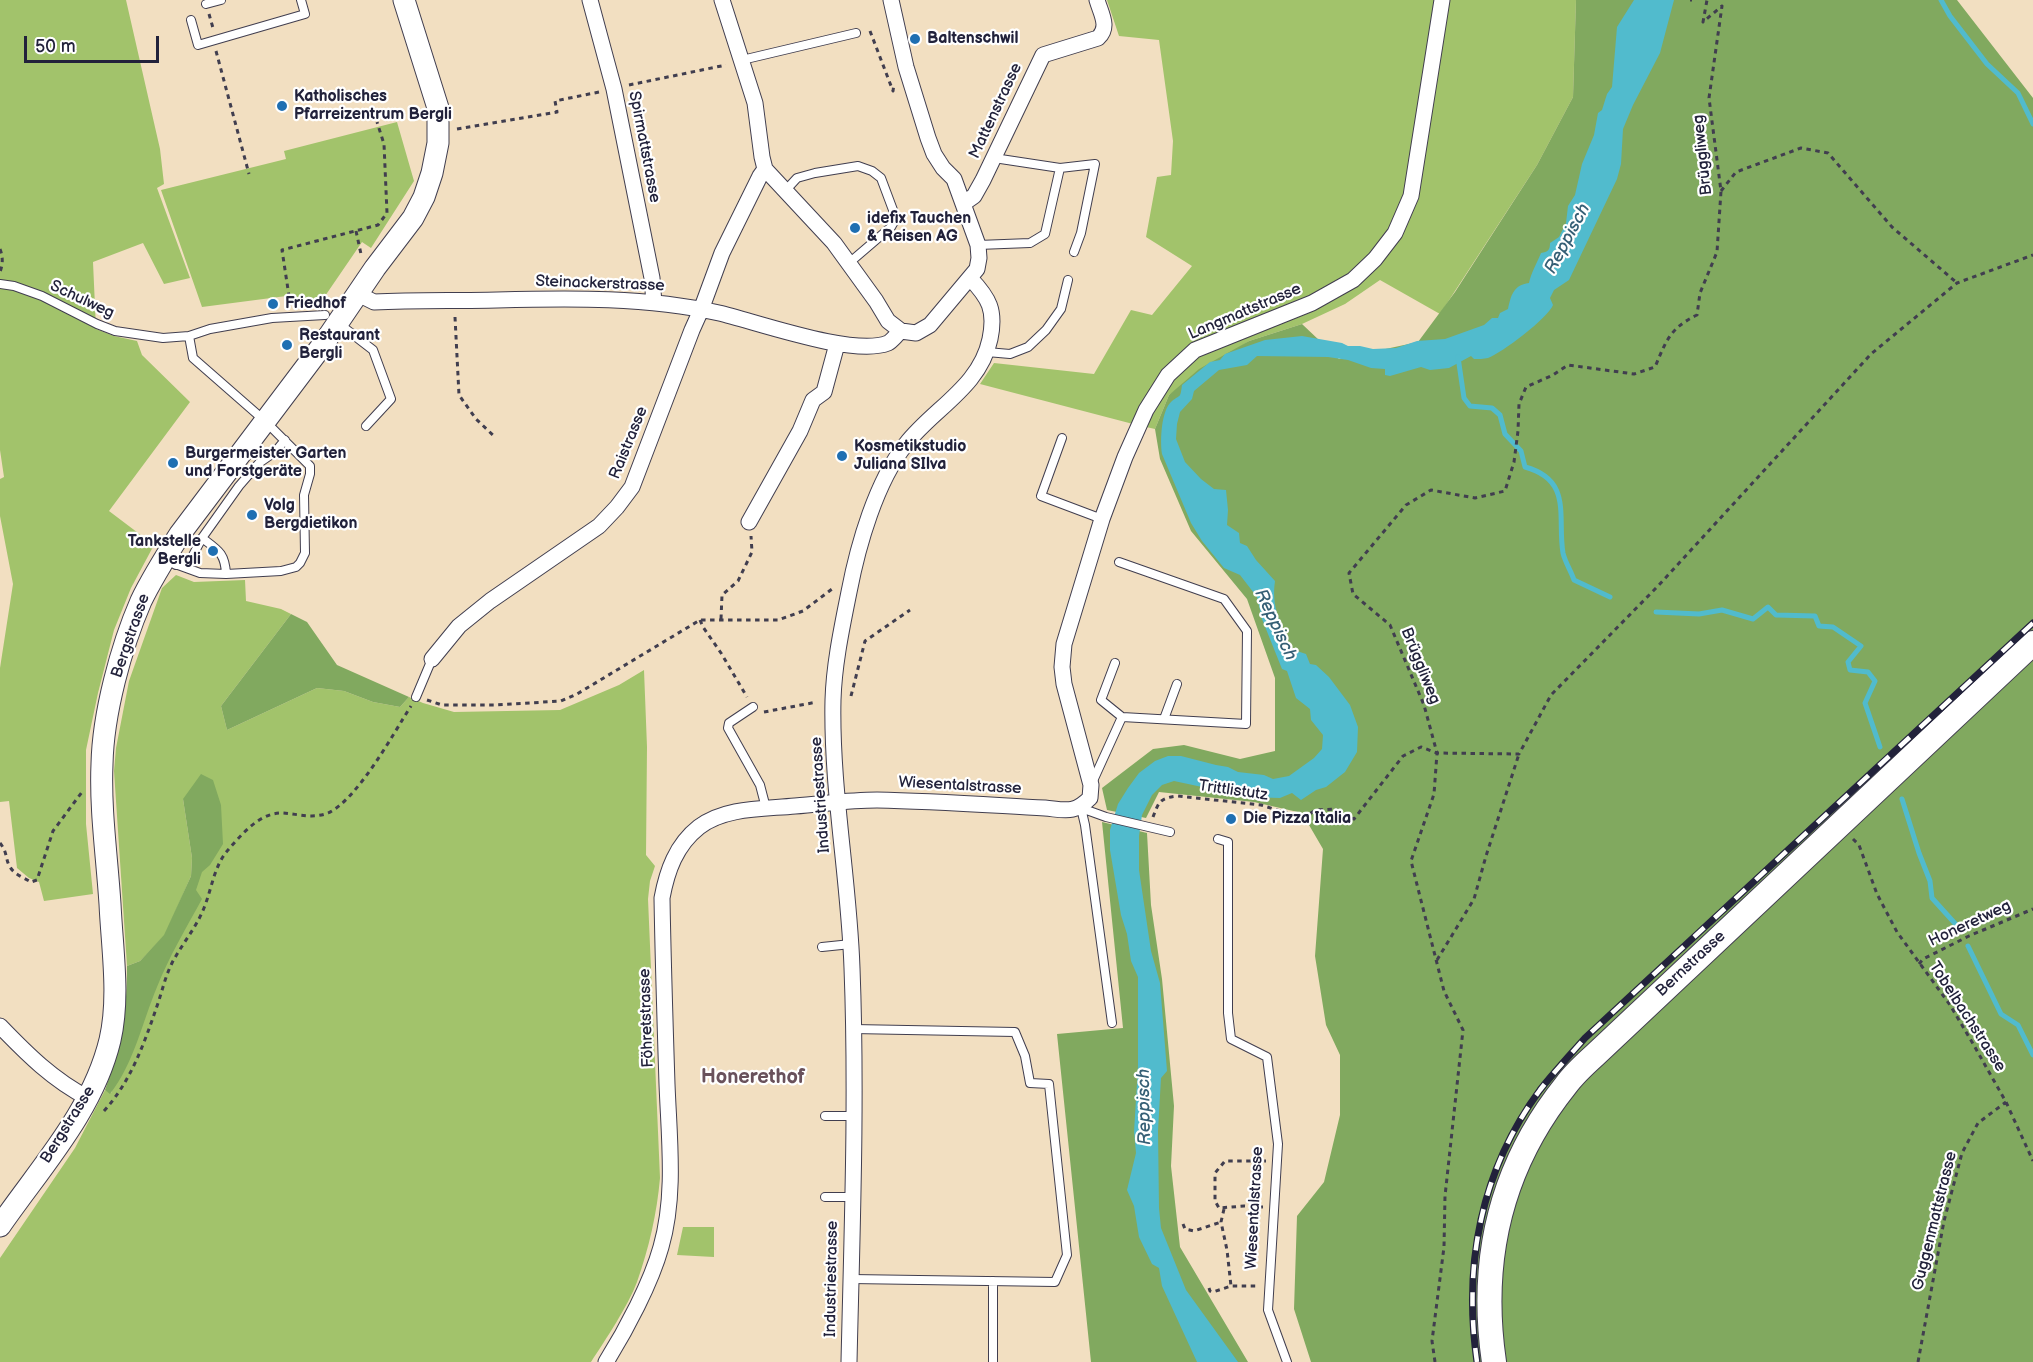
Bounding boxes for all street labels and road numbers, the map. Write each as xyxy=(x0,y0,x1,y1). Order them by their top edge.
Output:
street label: Mattenstrasse xyxy=(965,60,1027,162)
street label: Spirmattstrasse xyxy=(624,90,664,204)
street label: Brüggliweg xyxy=(1689,114,1717,196)
street label: Steinackerstrasse xyxy=(535,272,665,296)
street label: Schulweg xyxy=(47,277,117,323)
street label: Langmattstrasse xyxy=(1186,280,1304,344)
street label: Raistrasse xyxy=(606,404,652,482)
street label: Bergstrasse xyxy=(108,591,154,681)
street label: Brüggliweg xyxy=(1396,625,1444,707)
street label: Industriestrasse xyxy=(807,736,835,854)
street label: Wiesentalstrasse xyxy=(898,773,1022,799)
street label: Trittlistutz xyxy=(1197,777,1269,805)
street label: Honeretweg xyxy=(1926,897,2014,951)
street label: Bernstrasse xyxy=(1652,927,1730,1001)
street label: Tobelbachstrasse xyxy=(1924,958,2010,1076)
street label: Föhretstrasse xyxy=(636,968,658,1068)
street label: Bergstrasse xyxy=(37,1083,99,1167)
street label: Wiesentalstrasse xyxy=(1242,1146,1268,1270)
street label: Guggenmattstrasse xyxy=(1908,1150,1962,1292)
street label: Industriestrasse xyxy=(821,1221,843,1337)

